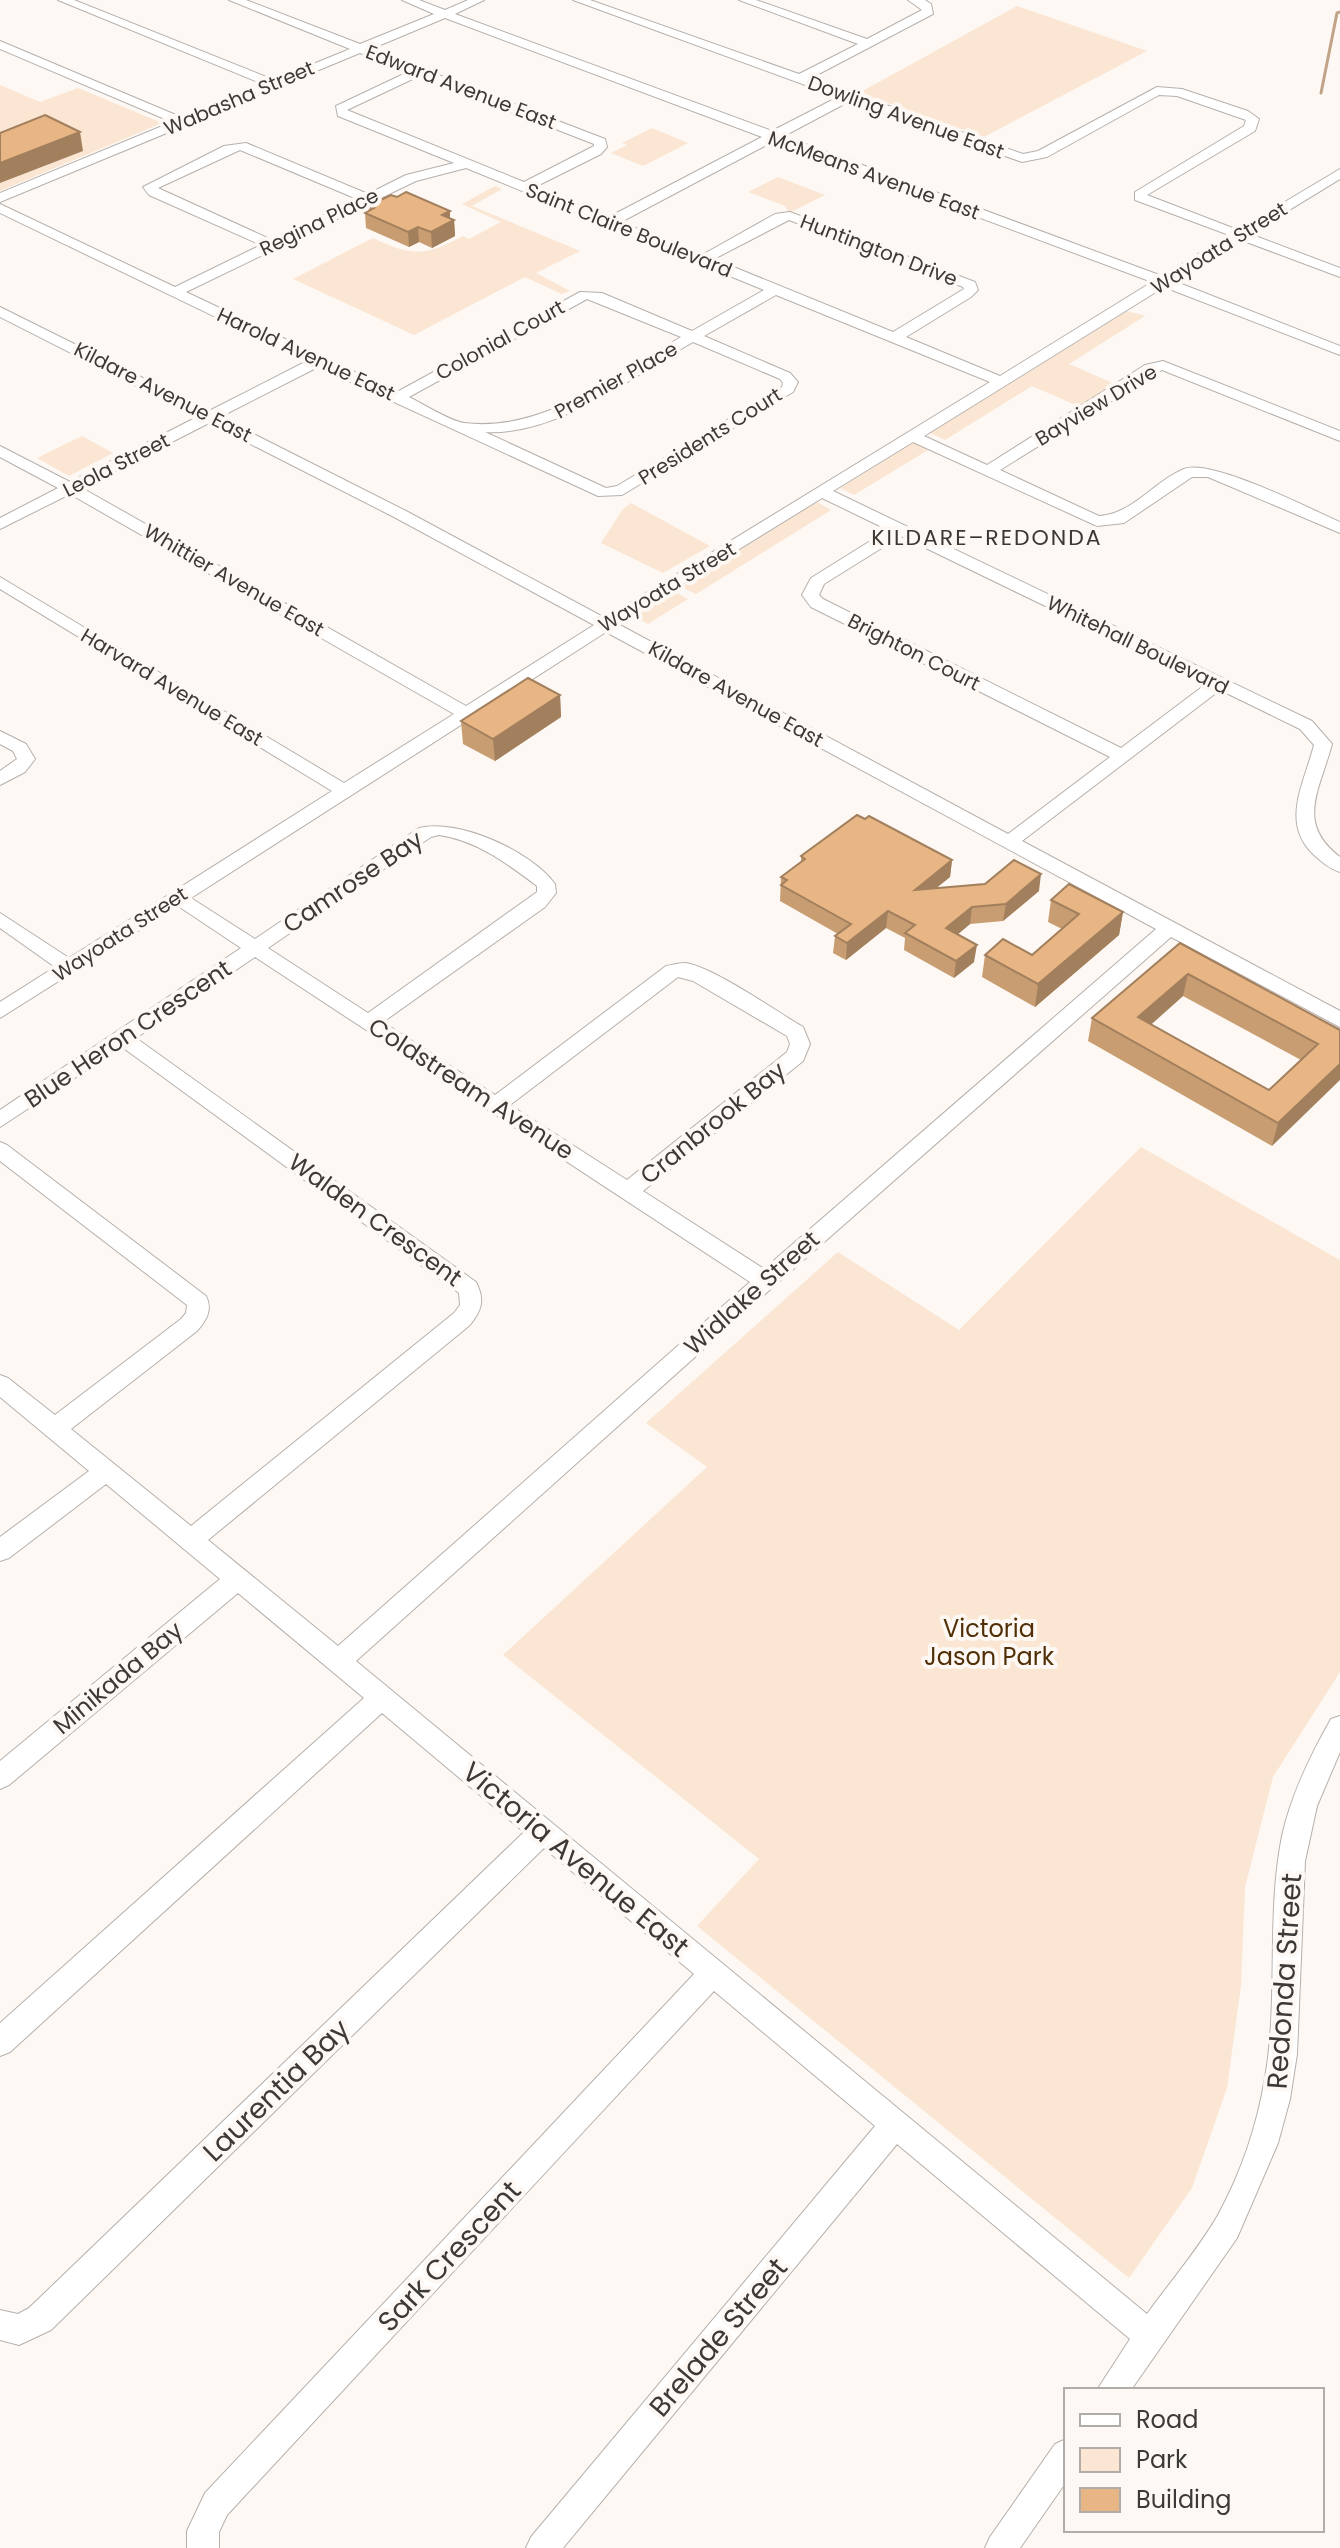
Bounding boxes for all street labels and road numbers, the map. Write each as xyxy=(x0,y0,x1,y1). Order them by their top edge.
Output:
street label: Edward Avenue East xyxy=(362,38,560,136)
street label: Wabasha Street xyxy=(160,54,318,142)
street label: Dowling Avenue East xyxy=(804,68,1008,166)
street label: McMeans Avenue East xyxy=(764,124,984,226)
street label: Saint Claire Boulevard xyxy=(522,176,736,284)
street label: Regina Place xyxy=(255,181,383,263)
street label: Wayoata Street xyxy=(1146,195,1292,301)
street label: Huntington Drive xyxy=(796,207,962,293)
street label: Colonial Court xyxy=(431,293,569,387)
street label: Harold Avenue East xyxy=(212,300,400,408)
street label: Kildare Avenue East xyxy=(69,335,257,449)
street label: Premier Place xyxy=(549,335,683,425)
street label: Bayview Drive xyxy=(1030,358,1162,452)
street label: Presidents Court xyxy=(633,381,787,491)
street label: Leola Street xyxy=(58,426,174,504)
street label: Whittier Avenue East xyxy=(139,517,329,643)
street label: Wayoata Street xyxy=(593,535,741,639)
street label: Whitehall Boulevard xyxy=(1042,589,1234,701)
street label: Brighton Court xyxy=(843,607,985,697)
street label: Harvard Avenue East xyxy=(76,621,268,753)
street label: Kildare Avenue East xyxy=(643,634,829,754)
street label: Camrose Bay xyxy=(276,822,430,941)
street label: Wayoata Street xyxy=(47,880,193,988)
street label: Blue Heron Crescent xyxy=(18,952,238,1115)
street label: Coldstream Avenue xyxy=(362,1010,580,1167)
street label: Cranbrook Bay xyxy=(633,1053,793,1192)
street label: Walden Crescent xyxy=(282,1145,469,1294)
street label: Widlake Street xyxy=(677,1223,826,1362)
street label: Minikada Bay xyxy=(46,1613,190,1742)
street label: Victoria Avenue East xyxy=(454,1753,698,1966)
street label: Redonda Street xyxy=(1257,1872,1312,2090)
street label: Laurentia Bay xyxy=(194,2010,358,2170)
street label: Sark Crescent xyxy=(369,2172,530,2341)
street label: Brelade Street xyxy=(640,2250,796,2425)

